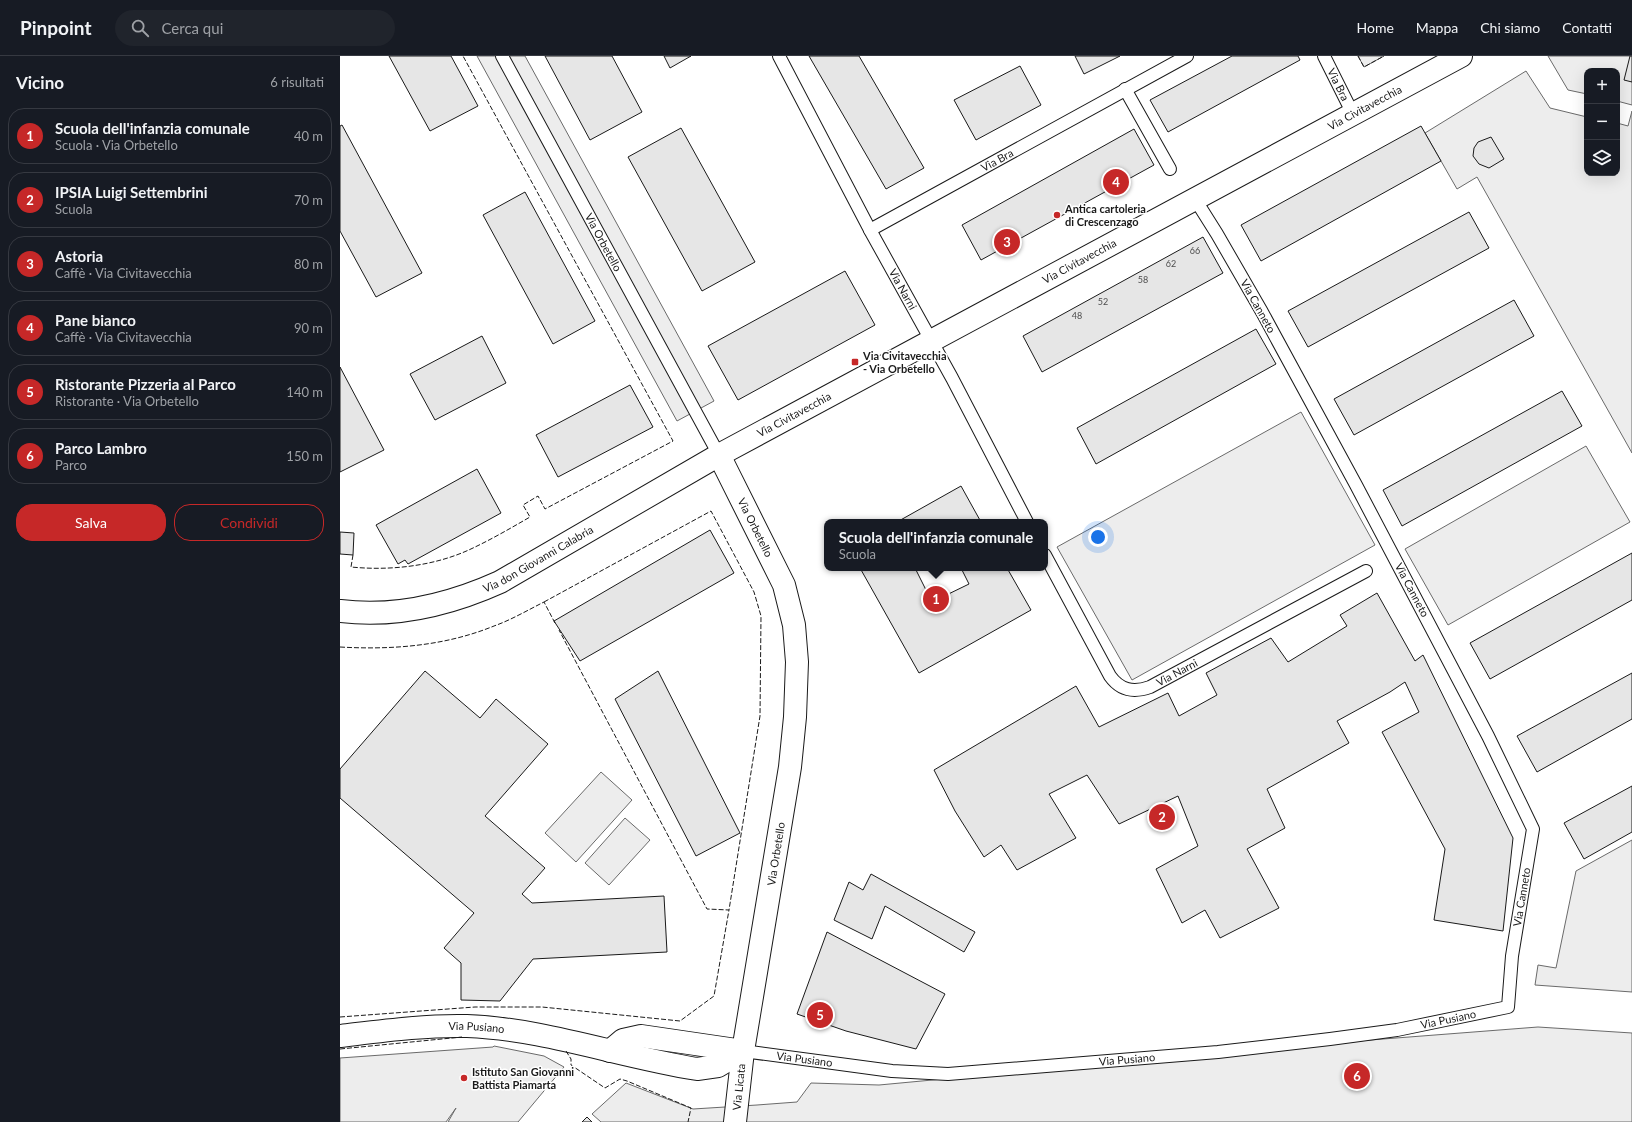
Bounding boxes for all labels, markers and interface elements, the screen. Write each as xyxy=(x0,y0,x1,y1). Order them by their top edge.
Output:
search box xyxy=(115,10,395,46)
text: Pinpoint xyxy=(20,16,91,39)
icon: search xyxy=(129,17,151,39)
text: Cerca qui xyxy=(161,19,223,37)
text: Home xyxy=(1357,19,1394,36)
text: Mappa xyxy=(1416,19,1458,36)
text: Chi siamo xyxy=(1480,19,1540,36)
text: Contatti xyxy=(1562,19,1612,36)
street label: Via Bra xyxy=(1325,66,1352,103)
map controls xyxy=(1584,68,1620,176)
button: + xyxy=(1584,68,1620,104)
text: Vicino xyxy=(16,72,64,93)
text: 6 risultati xyxy=(270,74,324,90)
street label: Via Civitavecchia xyxy=(1325,82,1404,132)
button: − xyxy=(1584,104,1620,140)
text: Scuola dell'infanzia comunale xyxy=(55,119,250,137)
text: 1 xyxy=(26,128,34,144)
text: 40 m xyxy=(294,128,323,144)
text: Scuola · Via Orbetello xyxy=(55,137,178,153)
button: layers xyxy=(1584,140,1620,176)
street label: Via Bra xyxy=(978,146,1015,174)
pin: 4 xyxy=(1103,167,1129,197)
text: IPSIA Luigi Settembrini xyxy=(55,183,207,201)
text: 2 xyxy=(26,192,34,208)
text: 70 m xyxy=(294,192,323,208)
text: Scuola xyxy=(55,201,92,217)
place label: Antica cartoleria di Crescenzago xyxy=(1064,202,1146,228)
marker: Antica cartoleria di Crescenzago xyxy=(1052,210,1062,220)
street label: Via Orbetello xyxy=(583,211,625,273)
pin: 3 xyxy=(994,227,1020,257)
street label: Via Civitavecchia xyxy=(1040,236,1118,286)
house number: 66 xyxy=(1190,245,1200,256)
text: Astoria xyxy=(55,247,103,265)
text: 3 xyxy=(26,256,34,272)
text: 80 m xyxy=(294,256,323,272)
house number: 62 xyxy=(1166,258,1176,269)
text: Caffè · Via Civitavecchia xyxy=(55,265,192,281)
street label: Via Narni xyxy=(887,266,920,312)
house number: 58 xyxy=(1138,274,1148,285)
street label: Via Canneto xyxy=(1238,277,1279,335)
house number: 52 xyxy=(1098,296,1108,307)
house number: 48 xyxy=(1072,310,1082,321)
text: Pane bianco xyxy=(55,311,136,329)
text: 4 xyxy=(26,320,34,336)
text: 90 m xyxy=(294,320,323,336)
text: Caffè · Via Civitavecchia xyxy=(55,329,192,345)
place label: Via Civitavecchia - Via Orbetello xyxy=(862,349,947,375)
marker: Via Civitavecchia - Via Orbetello xyxy=(850,357,860,367)
text: Ristorante Pizzeria al Parco xyxy=(55,375,236,393)
text: 5 xyxy=(26,384,34,400)
text: 140 m xyxy=(286,384,323,400)
street label: Via Civitavecchia xyxy=(755,389,833,439)
text: Ristorante · Via Orbetello xyxy=(55,393,199,409)
text: Parco Lambro xyxy=(55,439,147,457)
text: 6 xyxy=(26,448,34,464)
text: 150 m xyxy=(286,448,323,464)
text: Parco xyxy=(55,457,87,473)
street label: Via Orbetello xyxy=(735,496,776,559)
button: Salva xyxy=(16,504,166,541)
button: Condividi xyxy=(174,504,324,541)
popup xyxy=(824,519,1048,571)
street label: Via don Giovanni Calabria xyxy=(481,522,595,595)
your location xyxy=(1088,527,1108,547)
text: Scuola dell'infanzia comunale xyxy=(839,528,1033,546)
text: Scuola xyxy=(839,546,876,562)
street label: Via Canneto xyxy=(1393,560,1432,619)
pin: 1 xyxy=(923,584,949,614)
street label: Via Narni xyxy=(1154,656,1200,688)
pin: 2 xyxy=(1149,802,1175,832)
street label: Via Orbetello xyxy=(764,821,787,887)
street label: Via Canneto xyxy=(1510,867,1533,927)
pin: 5 xyxy=(807,1000,833,1030)
street label: Via Pusiano xyxy=(1419,1007,1477,1031)
street label: Via Pusiano xyxy=(448,1019,505,1035)
street label: Via Pusiano xyxy=(776,1049,833,1069)
street label: Via Pusiano xyxy=(1098,1050,1156,1068)
pin: 6 xyxy=(1344,1061,1370,1091)
street label: Via Licata xyxy=(730,1063,747,1111)
place label: Istituto San Giovanni Battista Piamarta xyxy=(472,1065,574,1091)
marker: Istituto San Giovanni Battista Piamarta xyxy=(459,1073,469,1083)

